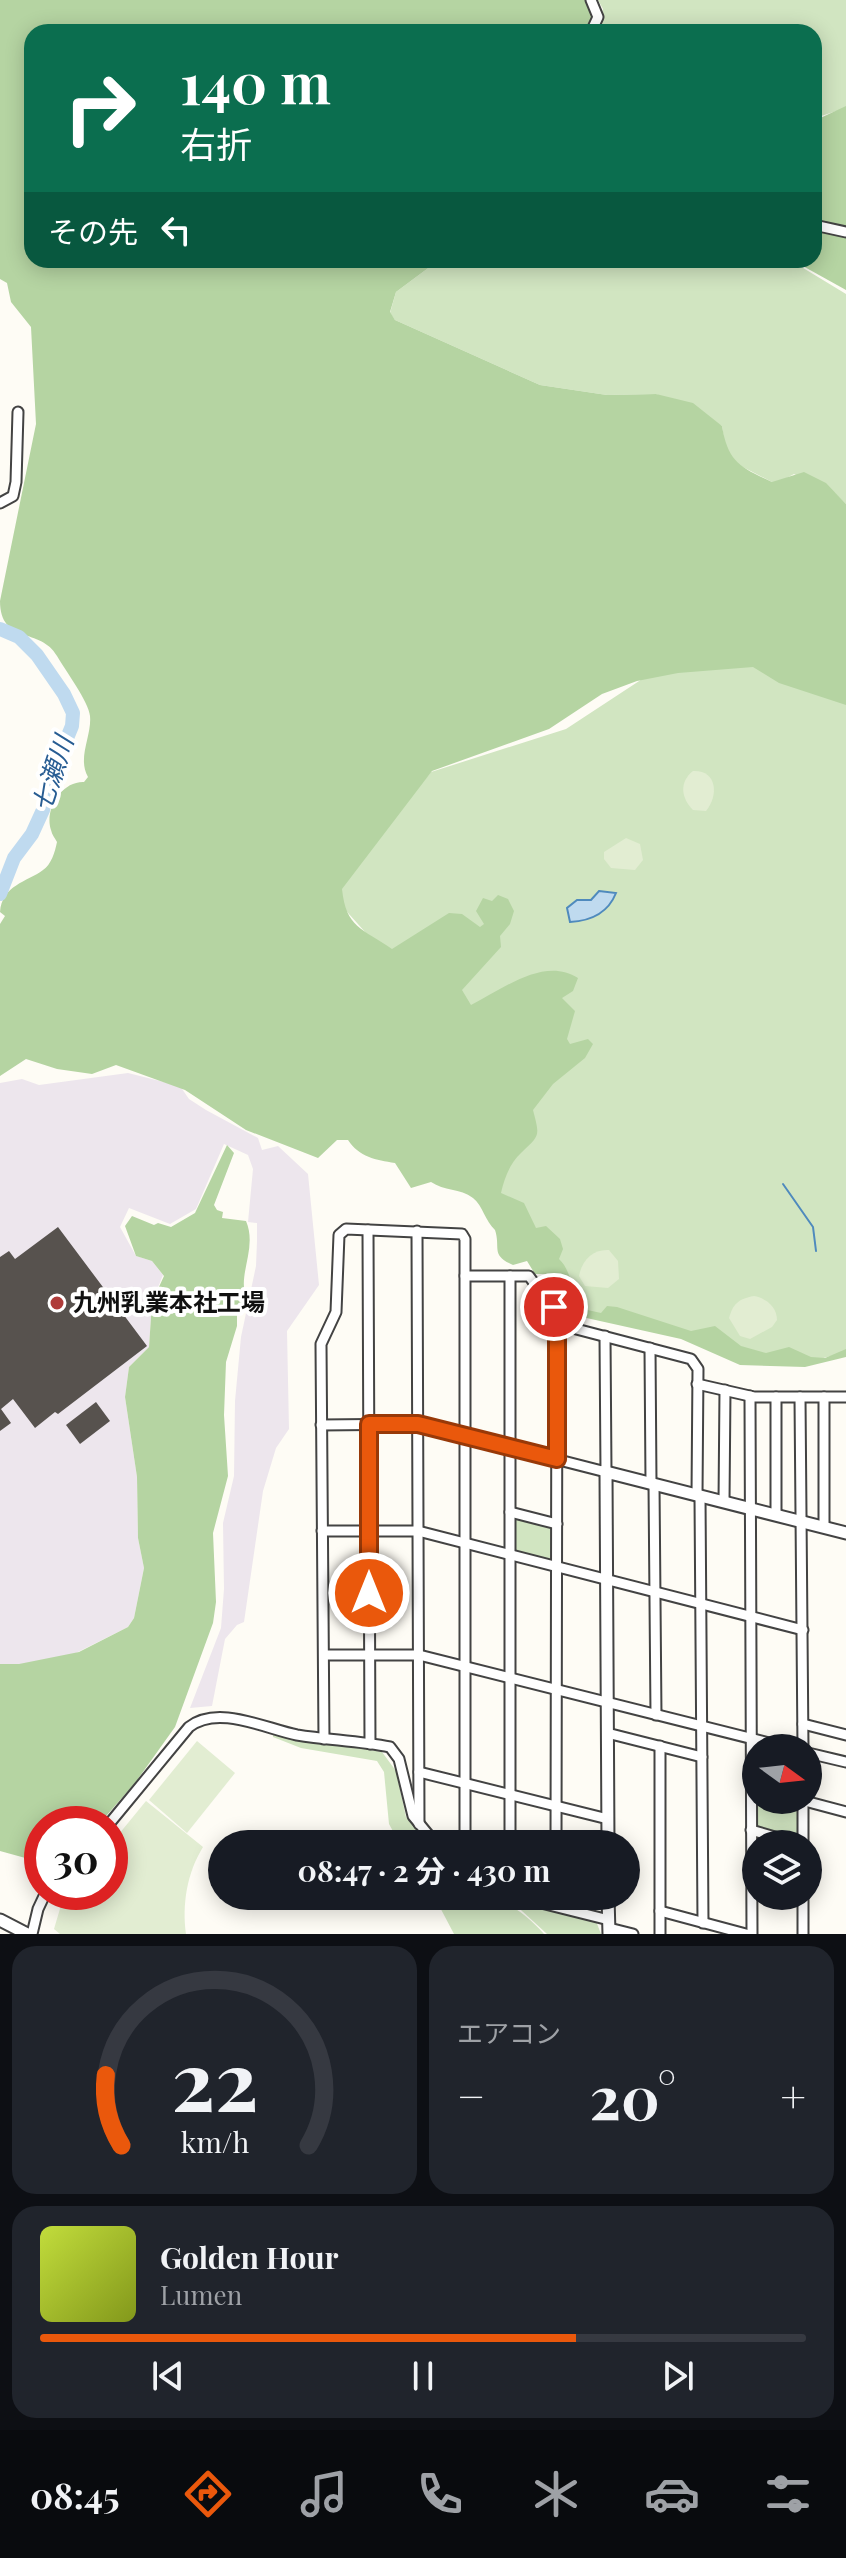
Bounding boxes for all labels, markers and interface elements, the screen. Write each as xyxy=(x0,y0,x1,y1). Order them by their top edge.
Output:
text: 140 m xyxy=(180,44,331,119)
icon: right xyxy=(48,56,152,160)
text: 右折 xyxy=(180,119,252,167)
icon: left xyxy=(154,208,198,252)
text: その先 xyxy=(48,211,138,251)
water label: 七瀬川 xyxy=(23,728,81,816)
pin xyxy=(520,1273,588,1341)
place label: 九州乳業本社工場 xyxy=(73,1285,265,1317)
icon: arrive xyxy=(532,1285,576,1329)
marker: 九州乳業本社工場 xyxy=(48,1294,66,1312)
position arrow xyxy=(327,1551,411,1635)
north arrow xyxy=(742,1734,822,1814)
map controls xyxy=(742,1734,822,1910)
speed limit sign: 30 xyxy=(24,1806,128,1910)
button: layers xyxy=(742,1830,822,1910)
text: 08:47 · 2 分 · 430 m xyxy=(298,1850,550,1890)
text: エアコン xyxy=(457,2015,561,2050)
text: 22 xyxy=(171,2022,258,2133)
text: 20° xyxy=(590,2055,676,2135)
text: − xyxy=(457,2065,485,2124)
text: + xyxy=(780,2065,806,2124)
text: km/h xyxy=(180,2122,249,2160)
text: Golden Hour xyxy=(160,2237,339,2277)
text: Lumen xyxy=(160,2277,242,2312)
icon: previous xyxy=(146,2354,190,2398)
icon: pause xyxy=(401,2354,445,2398)
icon: next xyxy=(656,2354,700,2398)
icon: directions xyxy=(180,2466,236,2522)
icon: music xyxy=(296,2466,352,2522)
icon: phone xyxy=(412,2466,468,2522)
icon: climate xyxy=(528,2466,584,2522)
icon: car xyxy=(644,2466,700,2522)
icon: filters xyxy=(760,2466,816,2522)
text: 08:45 xyxy=(30,2470,119,2518)

